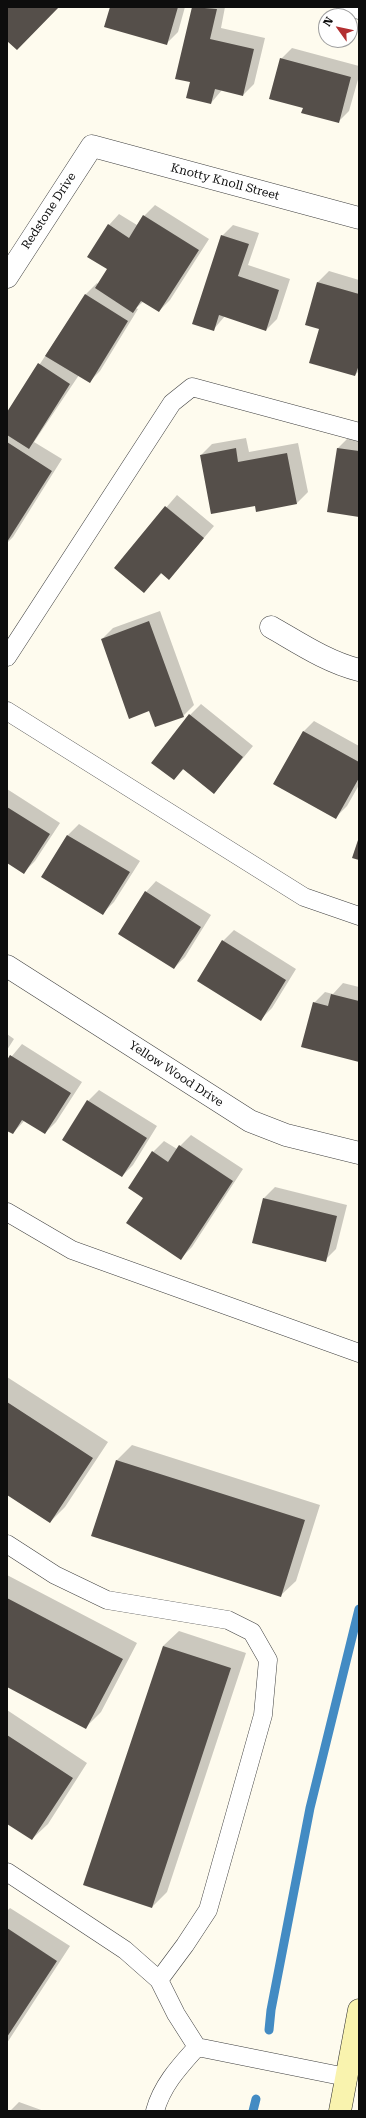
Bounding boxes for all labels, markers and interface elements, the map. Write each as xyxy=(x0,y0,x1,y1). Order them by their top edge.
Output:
north arrow xyxy=(318,8,358,48)
text: N xyxy=(321,15,336,29)
street label: Knotty Knoll Street xyxy=(169,161,281,203)
street label: Redstone Drive xyxy=(19,170,79,252)
street label: Yellow Wood Drive xyxy=(126,1038,226,1110)

